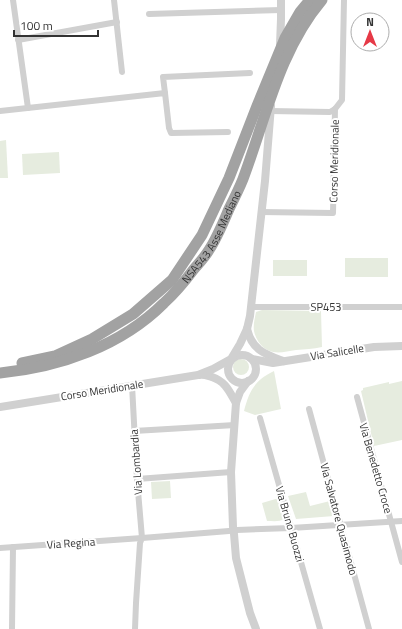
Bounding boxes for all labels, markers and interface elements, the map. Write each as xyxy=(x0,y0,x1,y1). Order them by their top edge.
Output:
scale bar xyxy=(14,12,98,38)
north arrow xyxy=(350,12,390,52)
text: N xyxy=(366,14,374,30)
text: 100 m xyxy=(20,16,53,35)
street label: Corso Meridionale xyxy=(325,119,343,203)
street label: NSA543 Asse Mediano xyxy=(178,188,245,287)
street label: SP453 xyxy=(311,299,341,315)
street label: Via Salicelle xyxy=(309,340,365,364)
street label: Corso Meridionale xyxy=(60,376,145,404)
street label: Via Benedetto Croce xyxy=(355,421,397,516)
street label: Via Lombardia xyxy=(126,428,146,495)
street label: Via Salvatore Quasimodo xyxy=(316,461,362,577)
street label: Via Bruno Buozzi xyxy=(272,484,308,564)
street label: Via Regina xyxy=(46,533,96,553)

